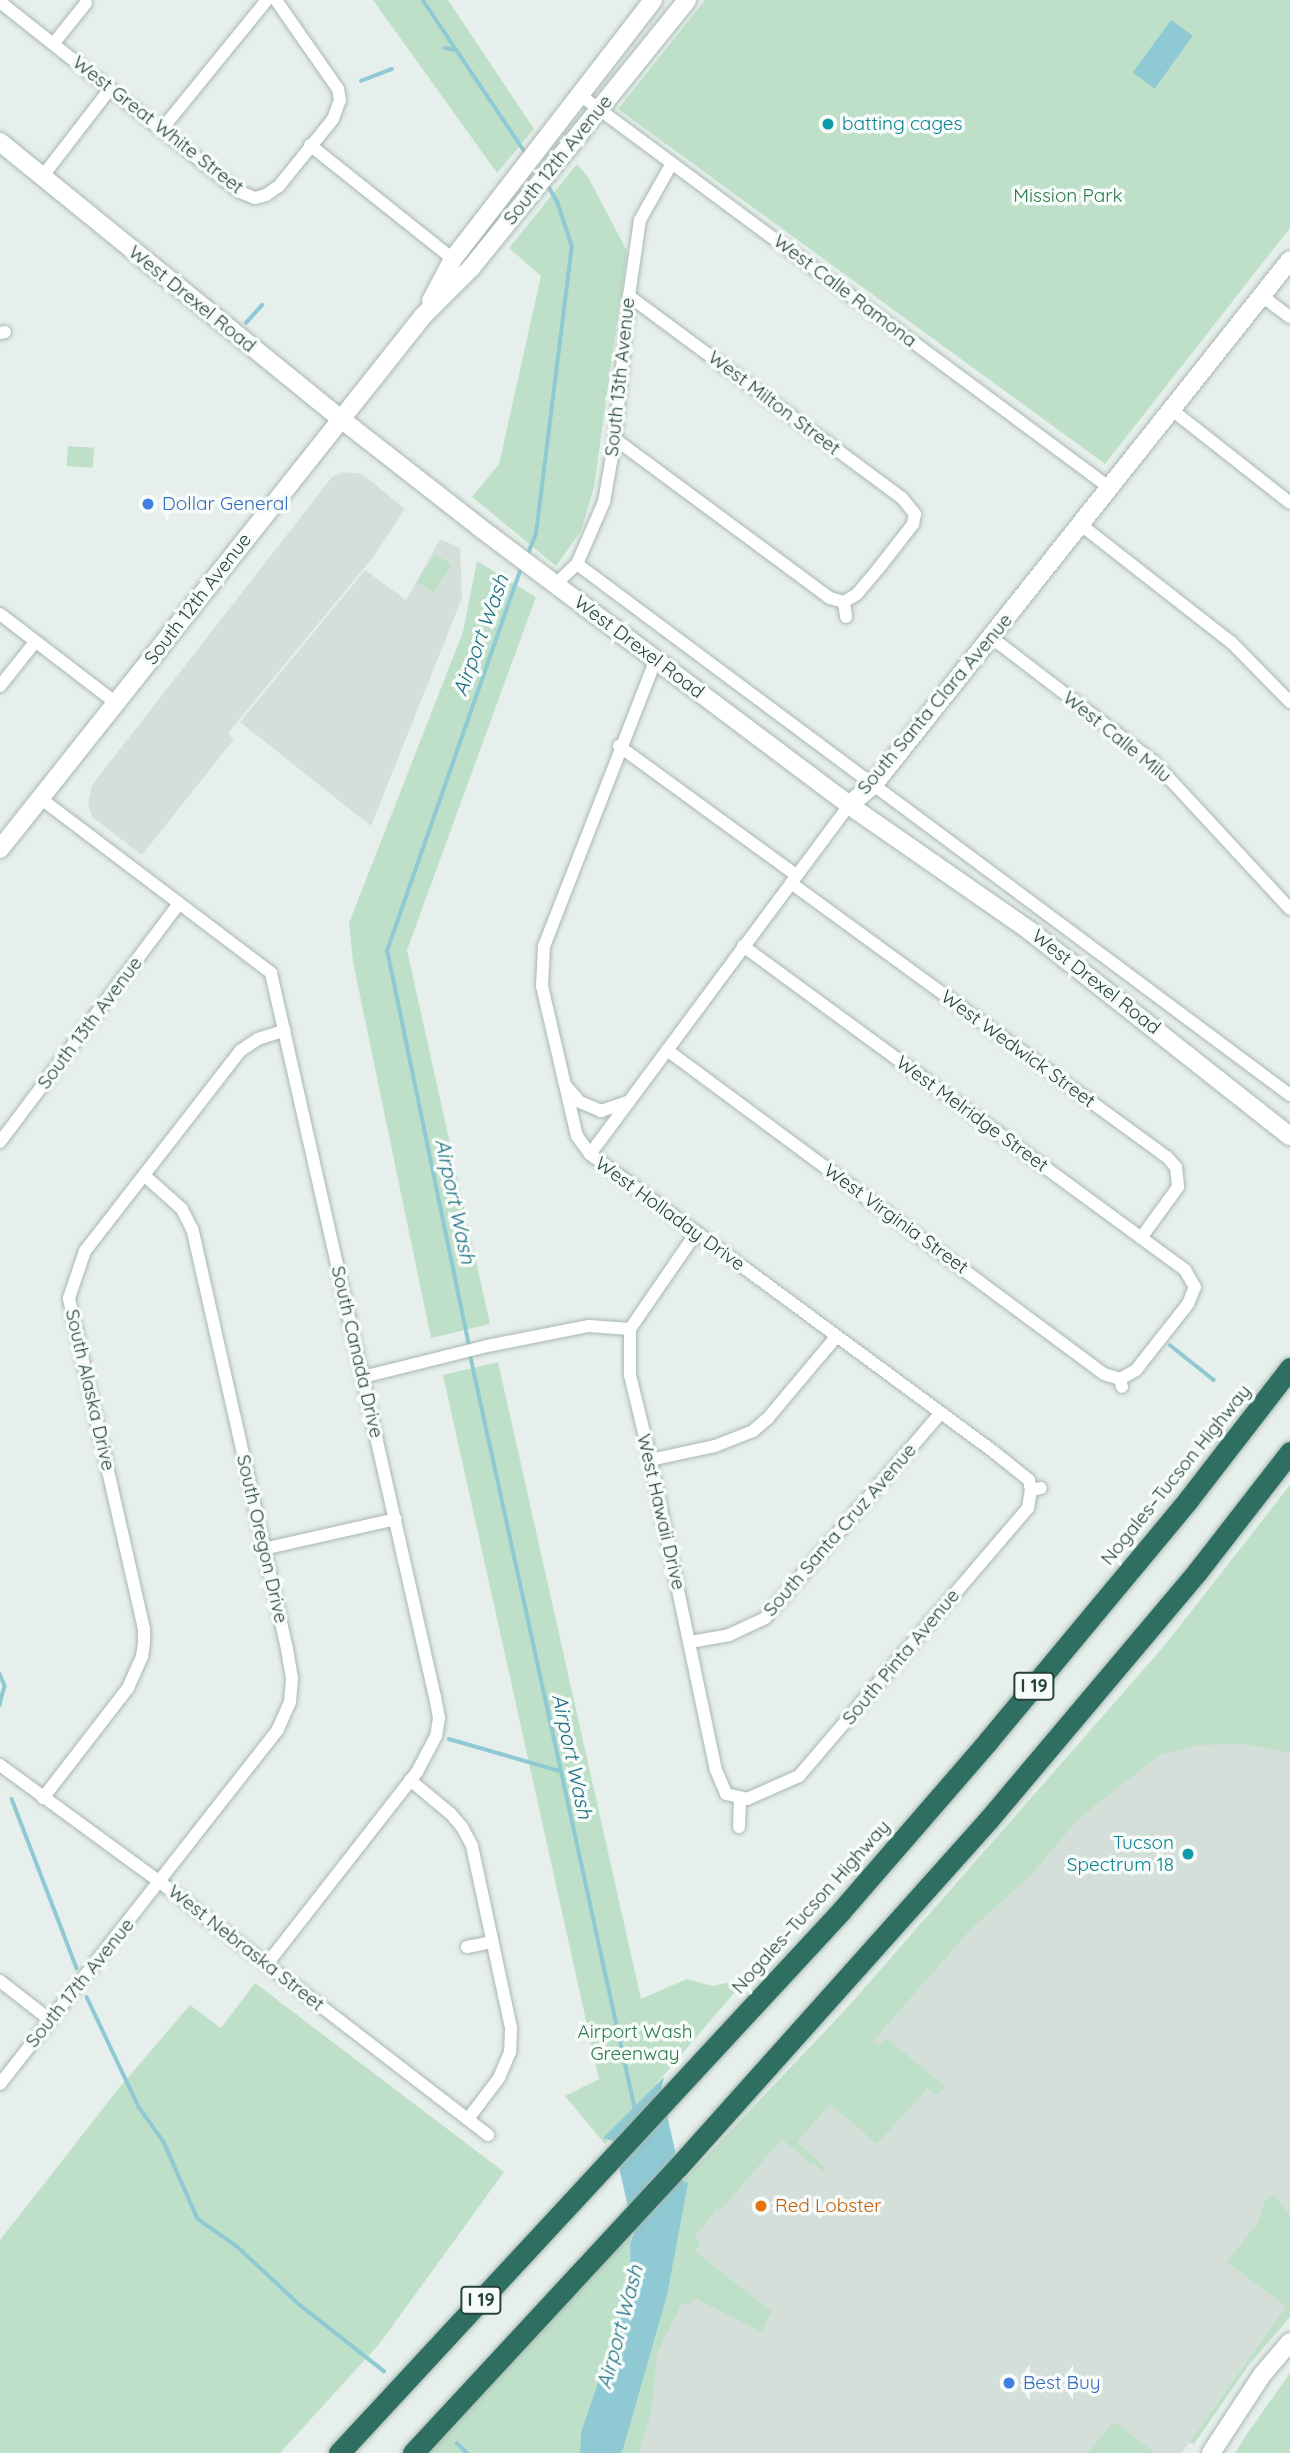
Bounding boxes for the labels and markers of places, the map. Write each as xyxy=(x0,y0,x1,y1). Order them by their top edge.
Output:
place label: batting cages xyxy=(842,113,962,135)
marker: batting cages xyxy=(820,116,836,132)
place label: Dollar General xyxy=(162,493,289,515)
marker: Dollar General xyxy=(140,496,156,512)
place label: Tucson Spectrum 18 xyxy=(1067,1832,1174,1876)
marker: Tucson Spectrum 18 xyxy=(1180,1846,1196,1862)
place label: Red Lobster xyxy=(775,2195,881,2217)
marker: Red Lobster xyxy=(753,2198,769,2214)
place label: Best Buy xyxy=(1023,2372,1101,2394)
marker: Best Buy xyxy=(1001,2375,1017,2391)

